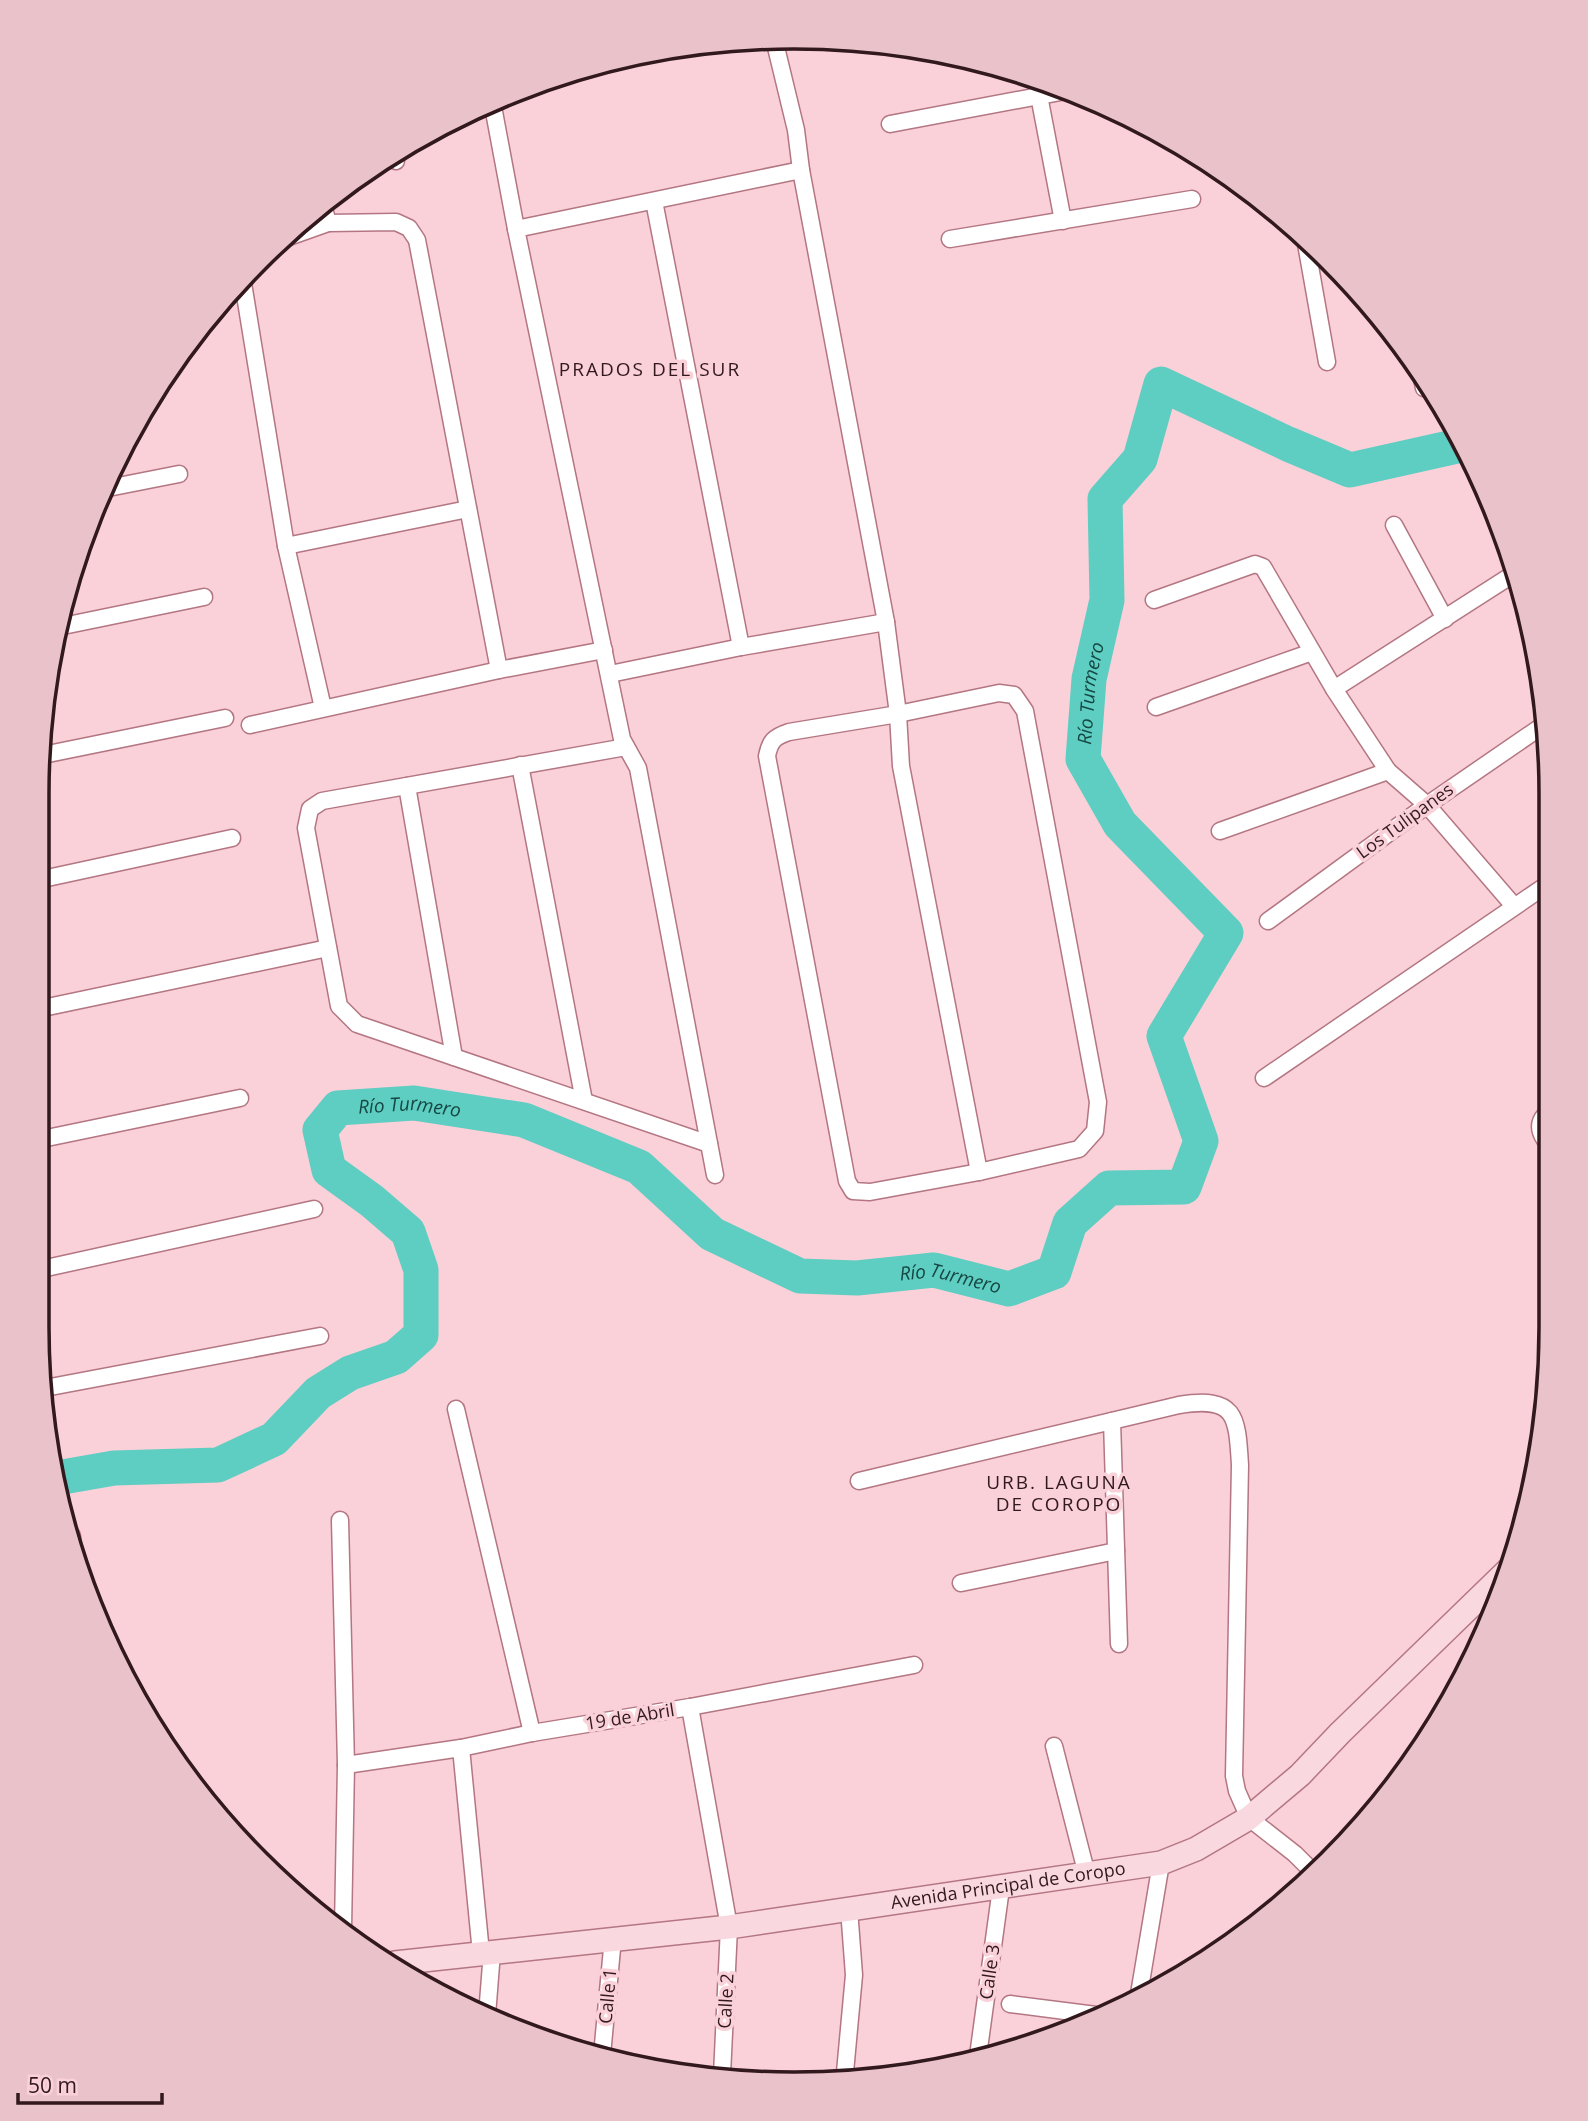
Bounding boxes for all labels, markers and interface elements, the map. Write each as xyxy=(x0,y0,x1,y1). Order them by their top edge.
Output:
district label: PRADOS DEL SUR xyxy=(559,356,741,382)
water label: Río Turmero xyxy=(1071,639,1110,746)
street label: Los Tulipanes xyxy=(1351,777,1458,863)
water label: Río Turmero xyxy=(357,1090,463,1123)
water label: Río Turmero xyxy=(898,1257,1004,1300)
district label: URB. LAGUNA DE COROPO xyxy=(986,1469,1132,1517)
street label: 19 de Abril xyxy=(584,1697,676,1735)
street label: Avenida Principal de Coropo xyxy=(889,1855,1127,1914)
street label: Calle 3 xyxy=(973,1943,1005,2001)
street label: Calle 1 xyxy=(593,1967,621,2025)
street label: Calle 2 xyxy=(712,1973,738,2029)
scale bar xyxy=(18,2062,161,2106)
text: 50 m xyxy=(28,2071,77,2099)

